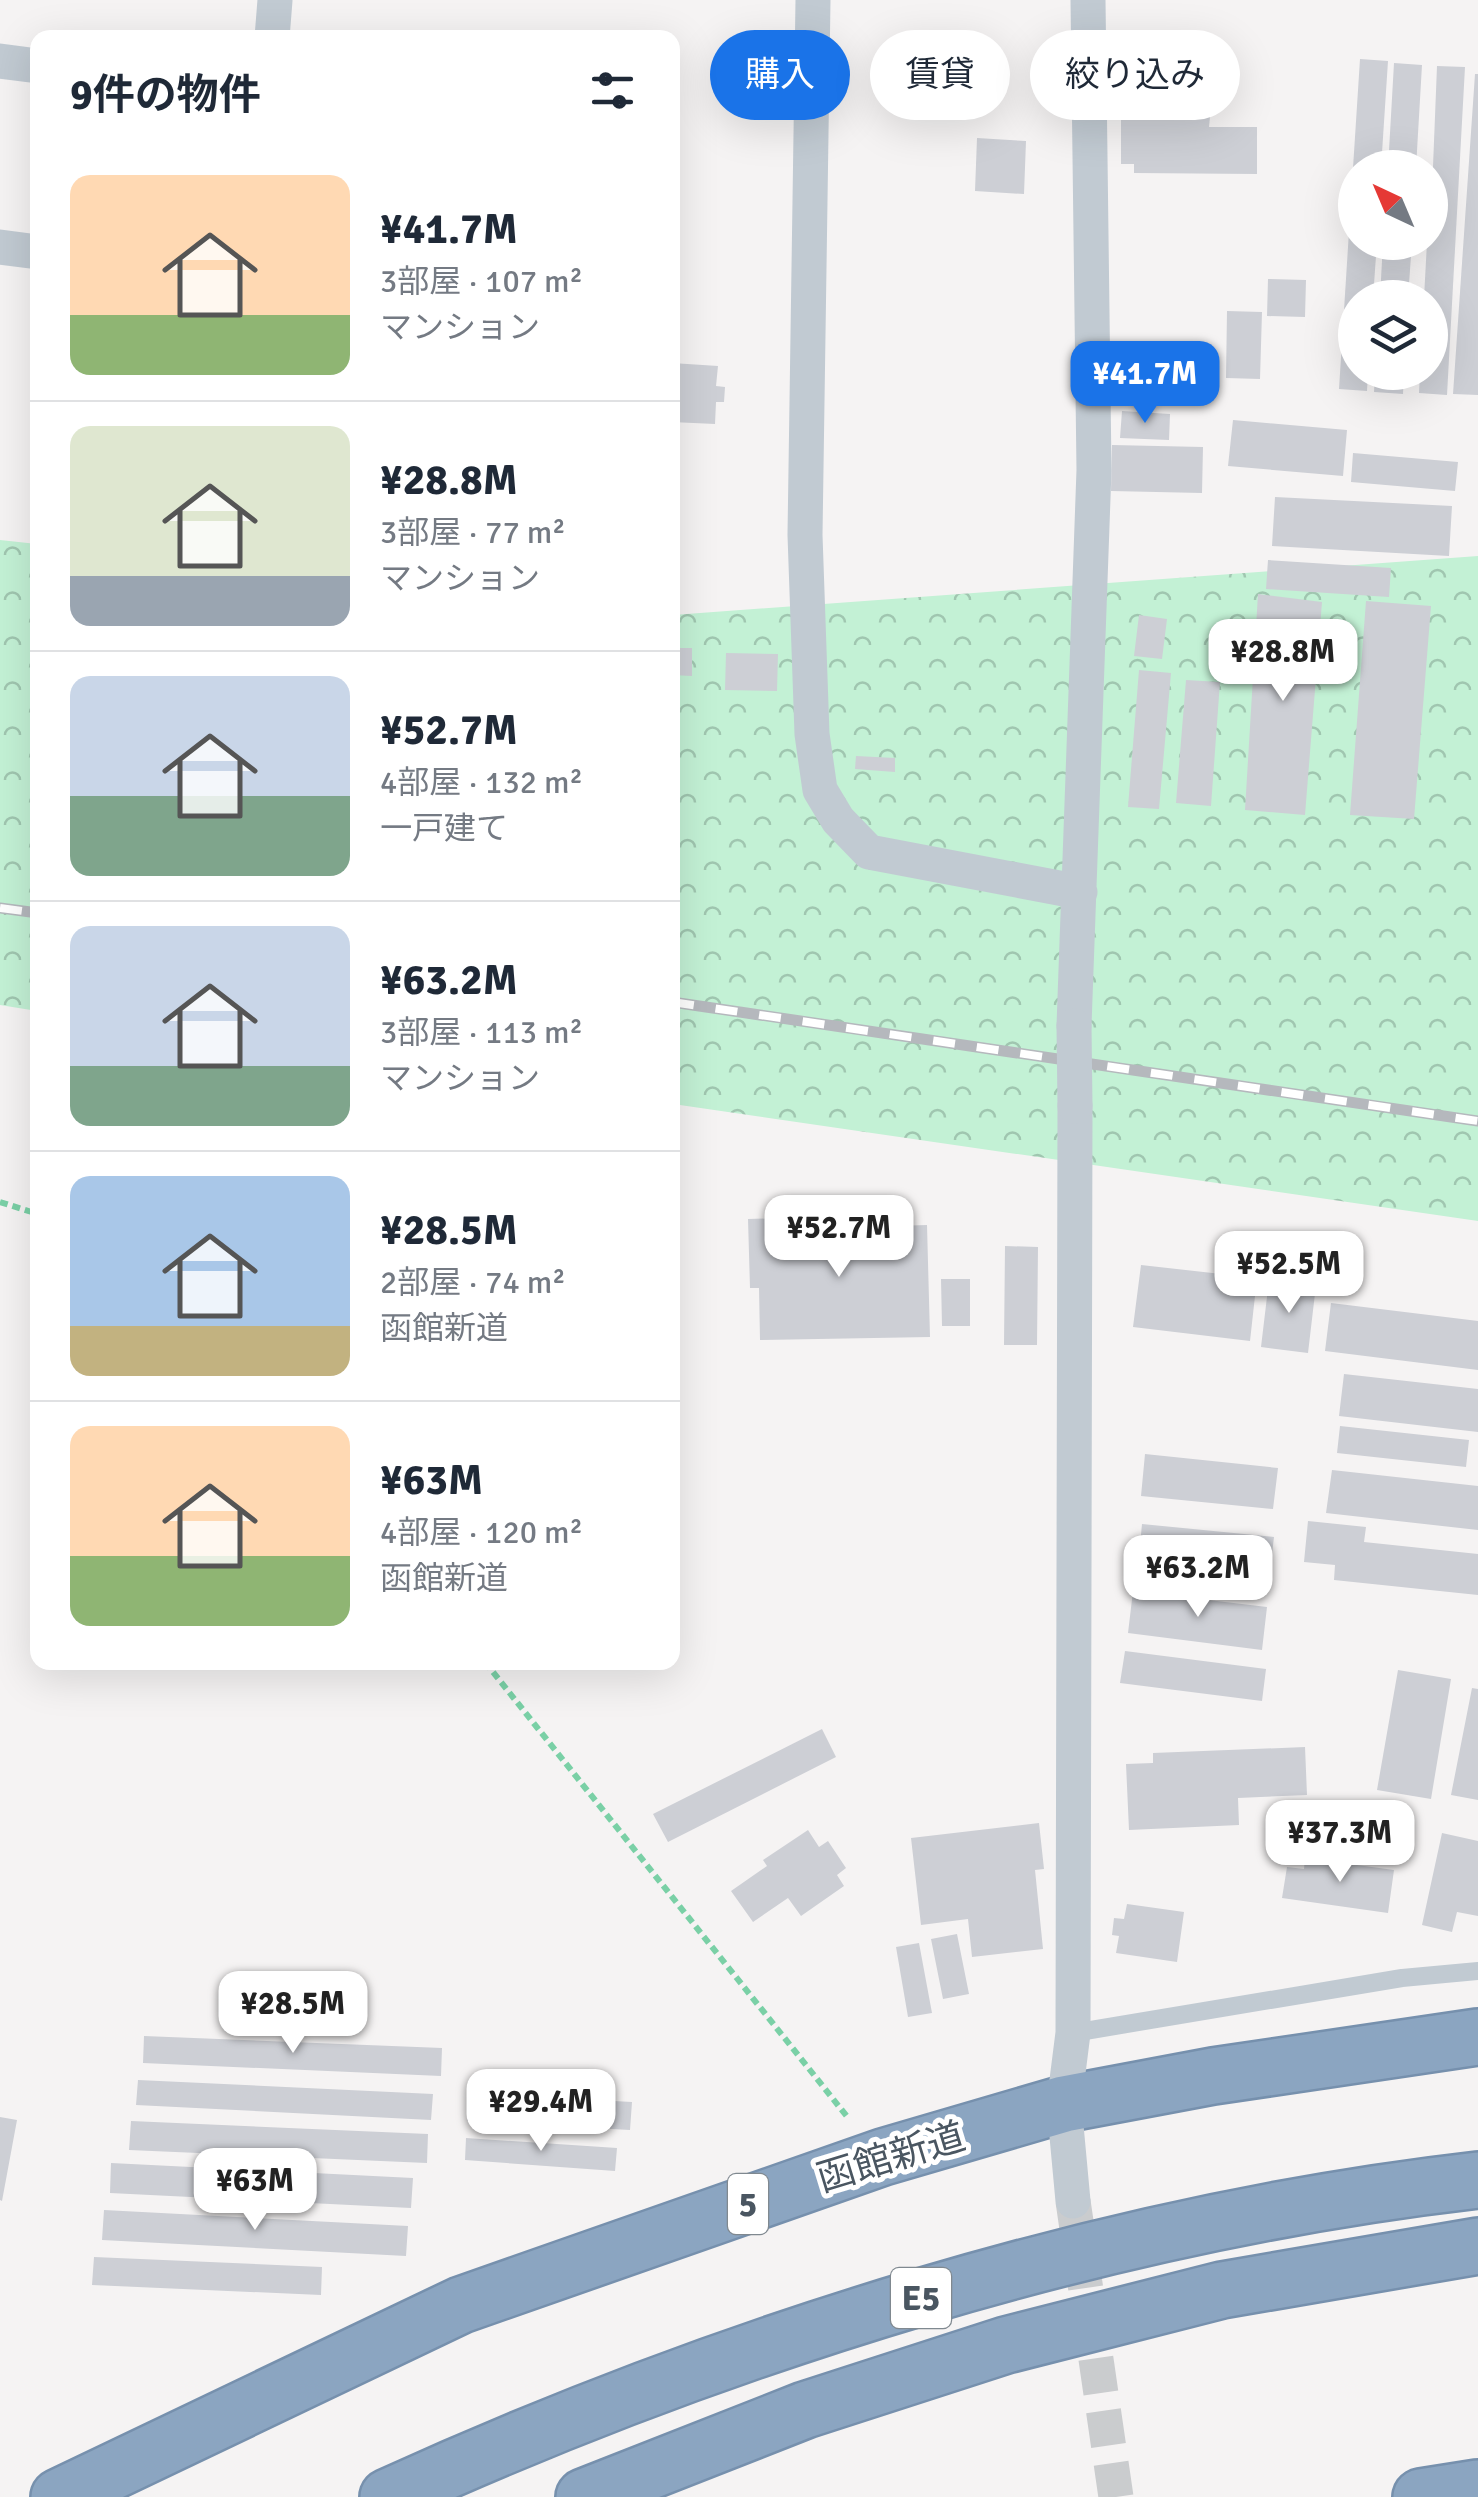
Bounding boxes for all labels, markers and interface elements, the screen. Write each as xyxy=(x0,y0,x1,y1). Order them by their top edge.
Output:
chip: 購入 xyxy=(710,30,850,120)
chip: 賃貸 xyxy=(870,30,1010,120)
chip: 絞り込み xyxy=(1030,30,1240,120)
icon: filters xyxy=(585,63,640,118)
text: 9件の物件 xyxy=(70,70,261,121)
north arrow xyxy=(1338,150,1448,260)
map controls xyxy=(1338,150,1448,390)
text: ¥41.7M xyxy=(380,204,518,255)
icon: home xyxy=(150,215,270,335)
text: 3部屋 · 107 m² xyxy=(380,262,583,301)
button: layers xyxy=(1338,280,1448,390)
text: マンション xyxy=(380,308,540,347)
pin: ¥41.7M xyxy=(1064,341,1226,426)
text: ¥41.7M xyxy=(1093,354,1197,393)
text: ¥28.8M xyxy=(380,455,518,506)
icon: home xyxy=(150,466,270,586)
text: 3部屋 · 77 m² xyxy=(380,513,566,552)
text: マンション xyxy=(380,559,540,598)
pin: ¥28.8M xyxy=(1202,619,1364,704)
text: ¥28.8M xyxy=(1231,632,1335,671)
text: ¥52.7M xyxy=(380,705,518,756)
icon: home xyxy=(150,716,270,836)
text: 4部屋 · 132 m² xyxy=(380,763,583,802)
text: 一戸建て xyxy=(380,809,508,848)
text: ¥63.2M xyxy=(380,955,518,1006)
icon: home xyxy=(150,966,270,1086)
text: 3部屋 · 113 m² xyxy=(380,1013,583,1052)
text: マンション xyxy=(380,1059,540,1098)
pin: ¥52.7M xyxy=(758,1195,920,1280)
text: ¥28.5M xyxy=(380,1205,518,1256)
text: ¥52.7M xyxy=(787,1208,891,1247)
icon: home xyxy=(150,1216,270,1336)
pin: ¥52.5M xyxy=(1208,1231,1370,1316)
text: ¥52.5M xyxy=(1237,1244,1341,1283)
text: 2部屋 · 74 m² xyxy=(380,1263,566,1302)
text: 函館新道 xyxy=(380,1309,508,1348)
text: ¥63M xyxy=(380,1455,483,1506)
icon: home xyxy=(150,1466,270,1586)
text: 4部屋 · 120 m² xyxy=(380,1513,583,1552)
pin: ¥63.2M xyxy=(1117,1535,1279,1620)
text: ¥63.2M xyxy=(1146,1548,1250,1587)
text: 函館新道 xyxy=(380,1559,508,1598)
pin: ¥37.3M xyxy=(1259,1800,1421,1885)
text: ¥37.3M xyxy=(1288,1813,1392,1852)
pin: ¥28.5M xyxy=(212,1971,374,2056)
text: ¥28.5M xyxy=(241,1984,345,2023)
pin: ¥29.4M xyxy=(460,2069,622,2154)
text: ¥29.4M xyxy=(489,2082,593,2121)
street label: 函館新道 xyxy=(812,2113,971,2202)
pin: ¥63M xyxy=(196,2148,314,2233)
text: ¥63M xyxy=(216,2161,294,2200)
road number: 5 xyxy=(728,2174,768,2234)
road number: E5 xyxy=(891,2268,951,2328)

